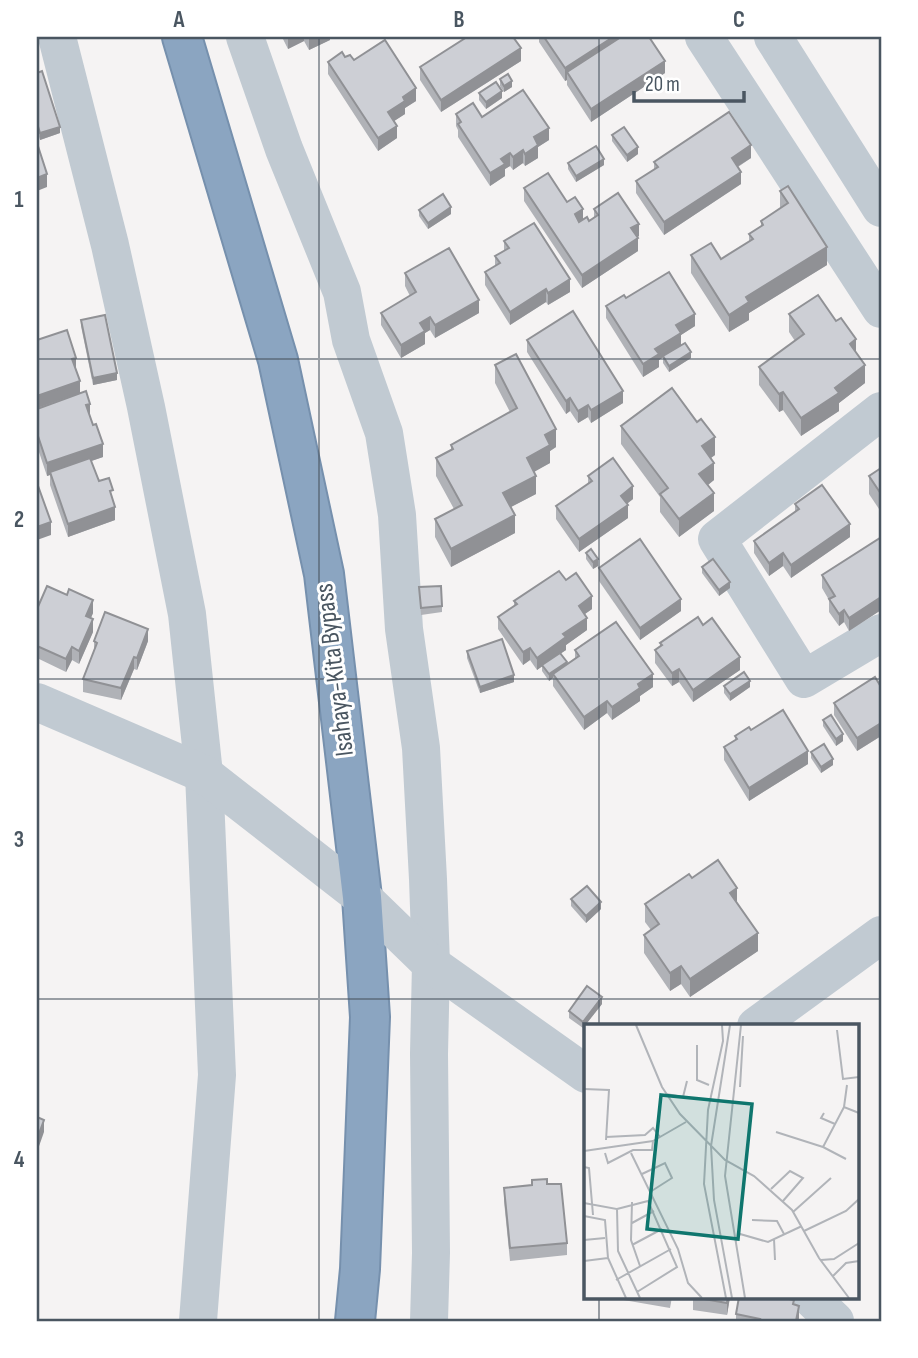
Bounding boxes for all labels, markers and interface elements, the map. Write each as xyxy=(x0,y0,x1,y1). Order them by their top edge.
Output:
text: A xyxy=(173,6,186,34)
text: B xyxy=(454,6,465,34)
text: C xyxy=(733,6,745,34)
scale bar xyxy=(634,60,745,104)
text: 20 m xyxy=(645,72,680,97)
text: 1 xyxy=(14,186,24,214)
text: 2 xyxy=(14,506,24,534)
street label: Isahaya-Kita Bypass xyxy=(309,582,361,758)
text: 3 xyxy=(14,826,24,854)
inset map xyxy=(584,1024,858,1298)
text: 4 xyxy=(14,1146,25,1174)

